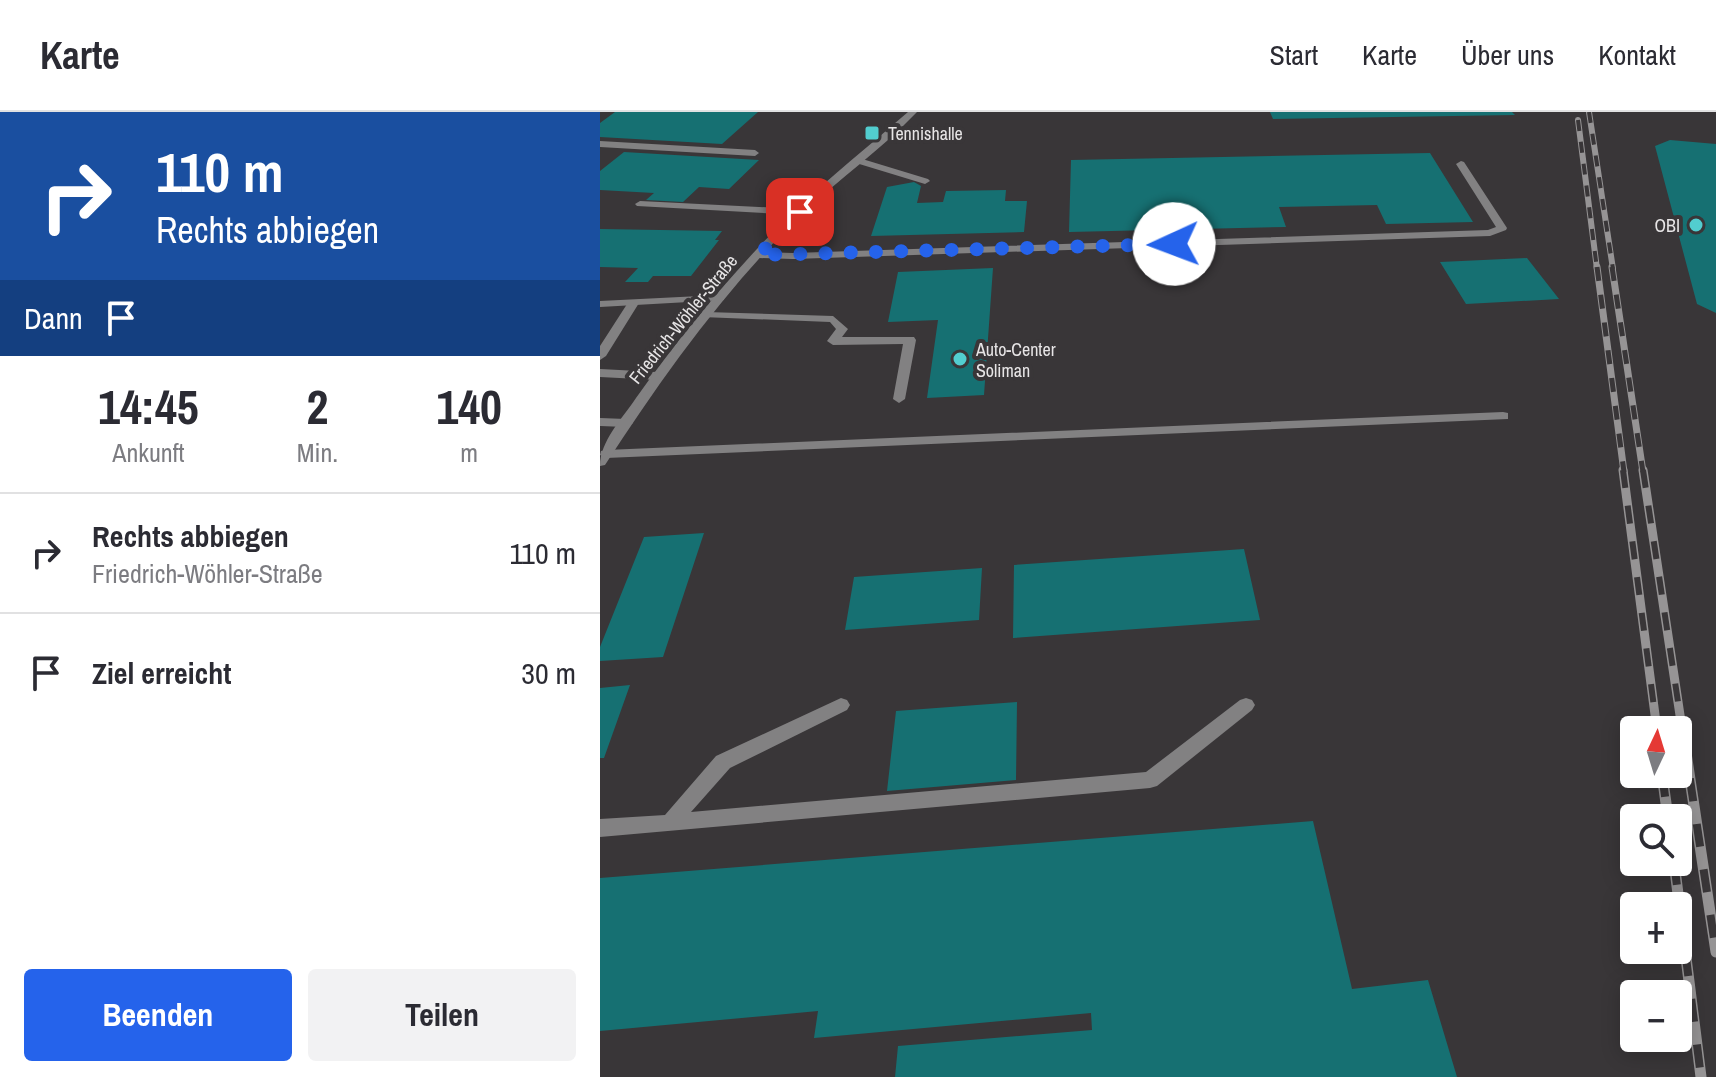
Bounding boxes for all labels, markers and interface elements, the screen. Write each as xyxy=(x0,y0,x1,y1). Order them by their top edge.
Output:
text: Karte xyxy=(40,30,120,81)
text: Start xyxy=(1270,36,1318,74)
text: Karte xyxy=(1362,36,1417,74)
text: Über uns xyxy=(1461,36,1554,74)
text: Kontakt xyxy=(1598,36,1676,74)
place label: Tennishalle xyxy=(888,121,963,146)
marker: Tennishalle xyxy=(863,124,881,142)
text: 110 m xyxy=(156,134,284,209)
icon: right xyxy=(24,144,128,248)
pin xyxy=(766,178,834,246)
icon: arrive xyxy=(778,190,822,234)
position arrow xyxy=(1132,202,1216,286)
text: Rechts abbiegen xyxy=(156,206,379,254)
place label: OBI xyxy=(1655,213,1680,238)
marker: OBI xyxy=(1687,216,1705,234)
street label: Friedrich-Wöhler-Straße xyxy=(623,249,743,389)
icon: arrive xyxy=(99,296,143,340)
text: Dann xyxy=(24,298,83,338)
place label: Auto-Center Soliman xyxy=(975,337,1056,383)
marker: Auto-Center Soliman xyxy=(951,350,969,368)
text: 14:45 xyxy=(98,374,199,439)
text: 2 xyxy=(307,374,328,439)
text: 140 xyxy=(436,374,502,439)
text: Ankunft xyxy=(112,435,185,470)
text: Min. xyxy=(297,435,338,470)
text: m xyxy=(460,435,478,470)
text: Rechts abbiegen xyxy=(92,516,289,556)
icon: right xyxy=(24,531,68,575)
text: 110 m xyxy=(509,533,576,573)
text: Friedrich-Wöhler-Straße xyxy=(92,556,323,591)
icon: arrive xyxy=(24,651,68,695)
text: Ziel erreicht xyxy=(92,653,231,693)
text: 30 m xyxy=(521,653,576,693)
north arrow xyxy=(1620,716,1692,788)
map controls xyxy=(1620,716,1692,1052)
button: search xyxy=(1620,804,1692,876)
button: + xyxy=(1620,892,1692,964)
button: Beenden xyxy=(24,969,292,1061)
button: Teilen xyxy=(308,969,576,1061)
button: − xyxy=(1620,980,1692,1052)

